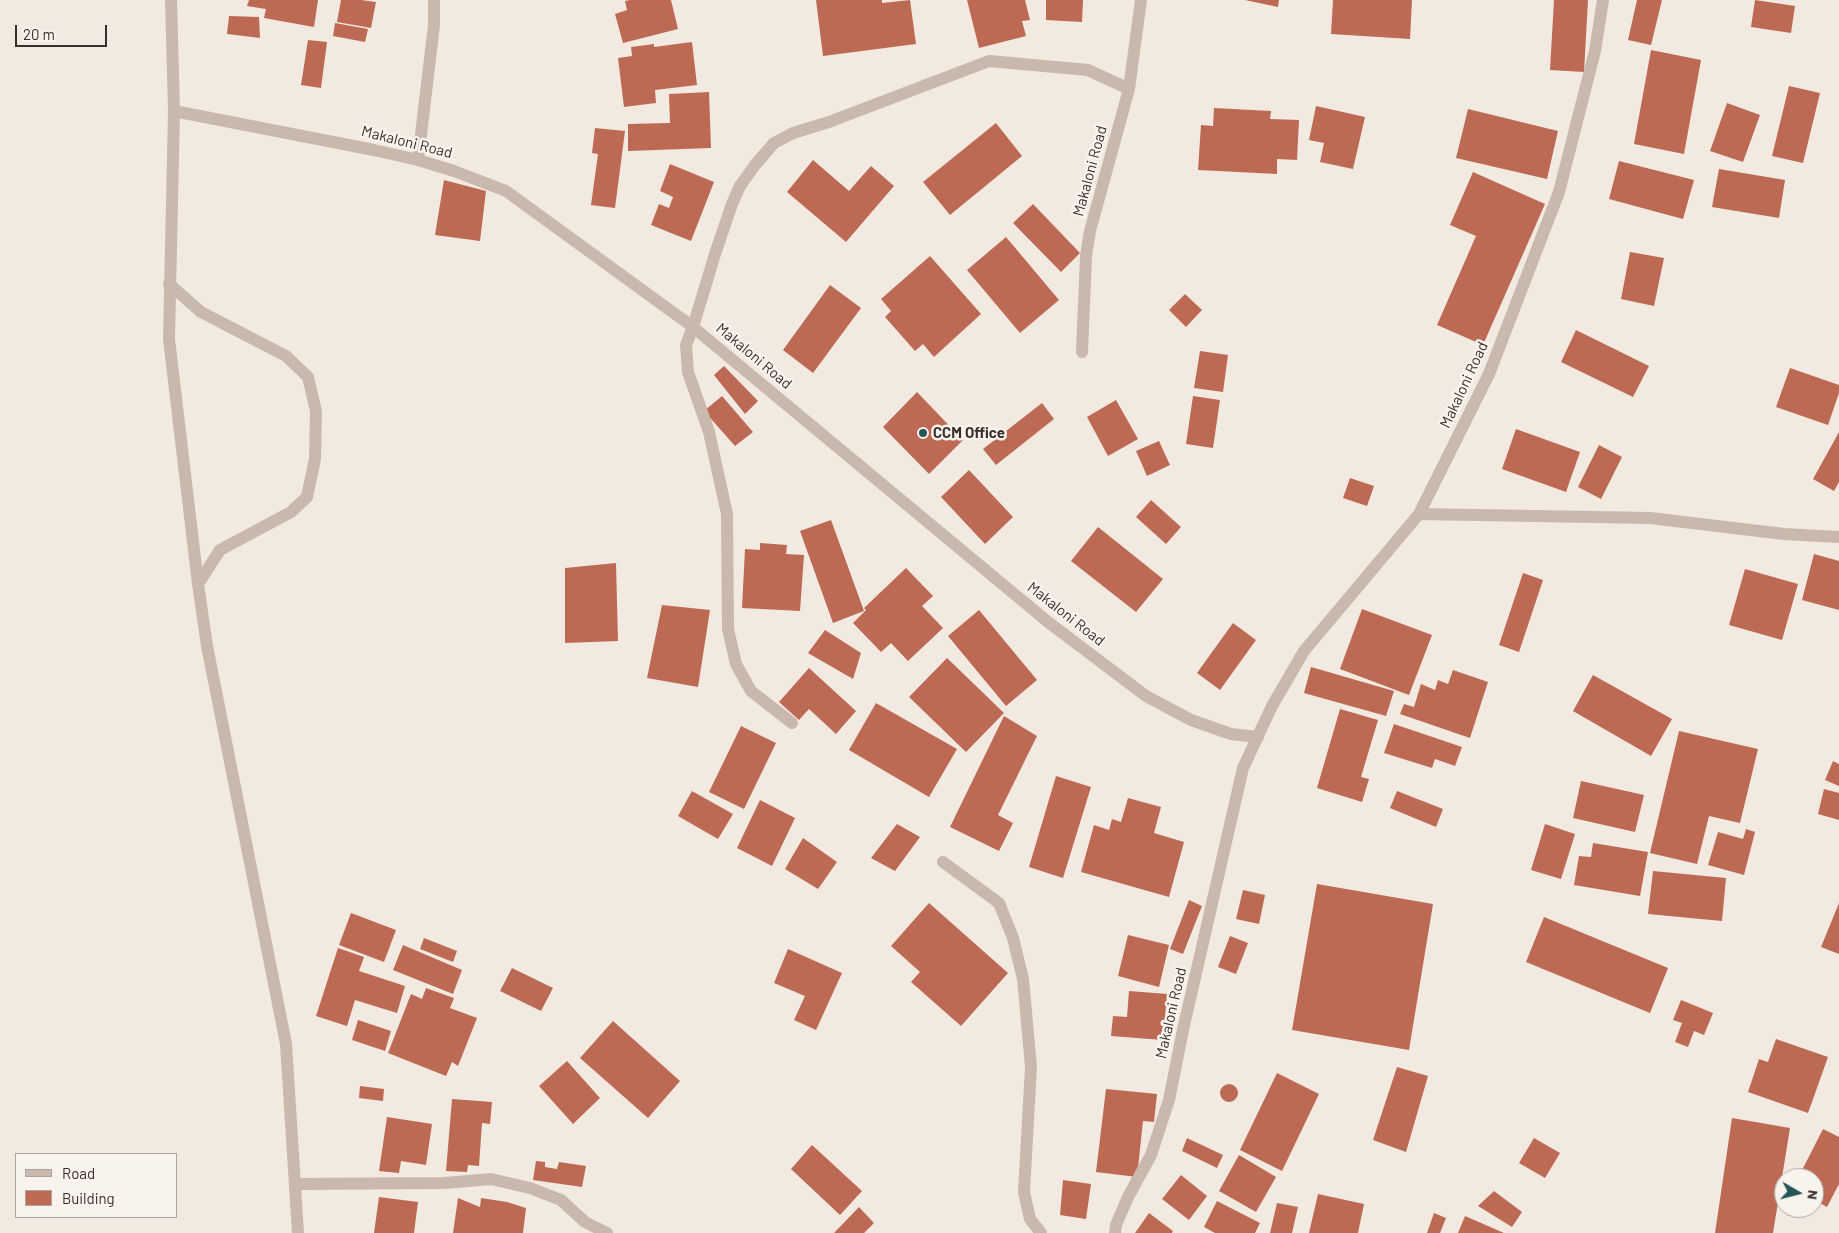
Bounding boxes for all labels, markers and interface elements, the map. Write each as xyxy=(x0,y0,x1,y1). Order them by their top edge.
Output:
scale bar xyxy=(18,15,110,47)
text: 20 m xyxy=(23,25,55,43)
street label: Makaloni Road xyxy=(360,122,454,162)
street label: Makaloni Road xyxy=(1069,124,1111,218)
street label: Makaloni Road xyxy=(713,319,795,393)
street label: Makaloni Road xyxy=(1436,339,1492,431)
place label: CCM Office xyxy=(933,424,1005,442)
marker: CCM Office xyxy=(917,427,929,439)
street label: Makaloni Road xyxy=(1024,578,1108,650)
street label: Makaloni Road xyxy=(1152,966,1190,1060)
legend xyxy=(15,1153,178,1218)
text: Road xyxy=(62,1164,95,1182)
north arrow xyxy=(1774,1168,1824,1218)
text: Building xyxy=(62,1189,115,1207)
text: N xyxy=(1804,1189,1822,1201)

